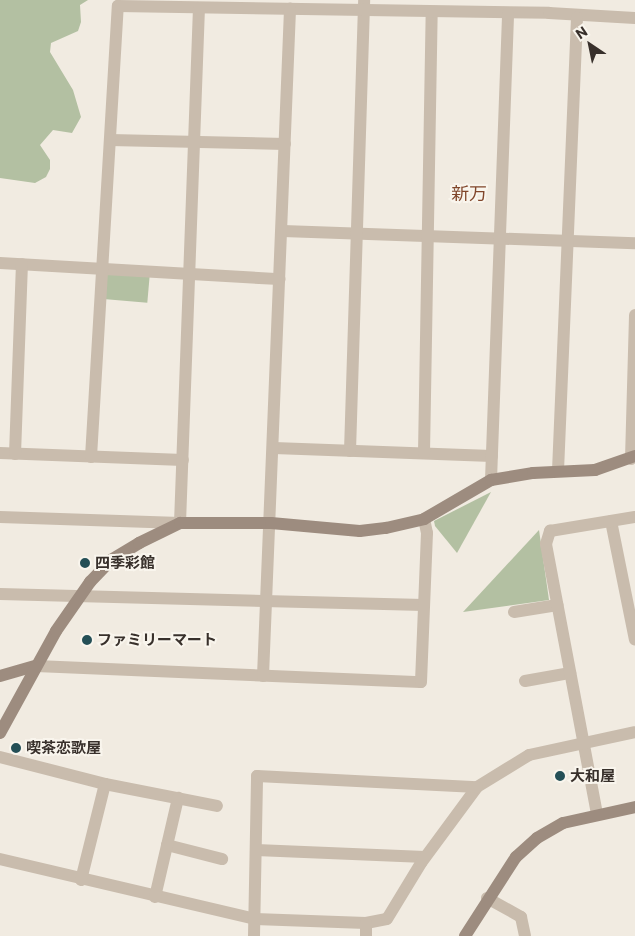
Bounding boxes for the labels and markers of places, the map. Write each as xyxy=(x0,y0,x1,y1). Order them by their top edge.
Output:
place label: 四季彩館 xyxy=(95,554,155,572)
marker: 四季彩館 xyxy=(79,557,91,569)
place label: ファミリーマート xyxy=(97,631,217,649)
marker: ファミリーマート xyxy=(81,634,93,646)
place label: 喫茶恋歌屋 xyxy=(26,739,101,757)
marker: 喫茶恋歌屋 xyxy=(10,742,22,754)
place label: 大和屋 xyxy=(570,767,615,785)
marker: 大和屋 xyxy=(554,770,566,782)

